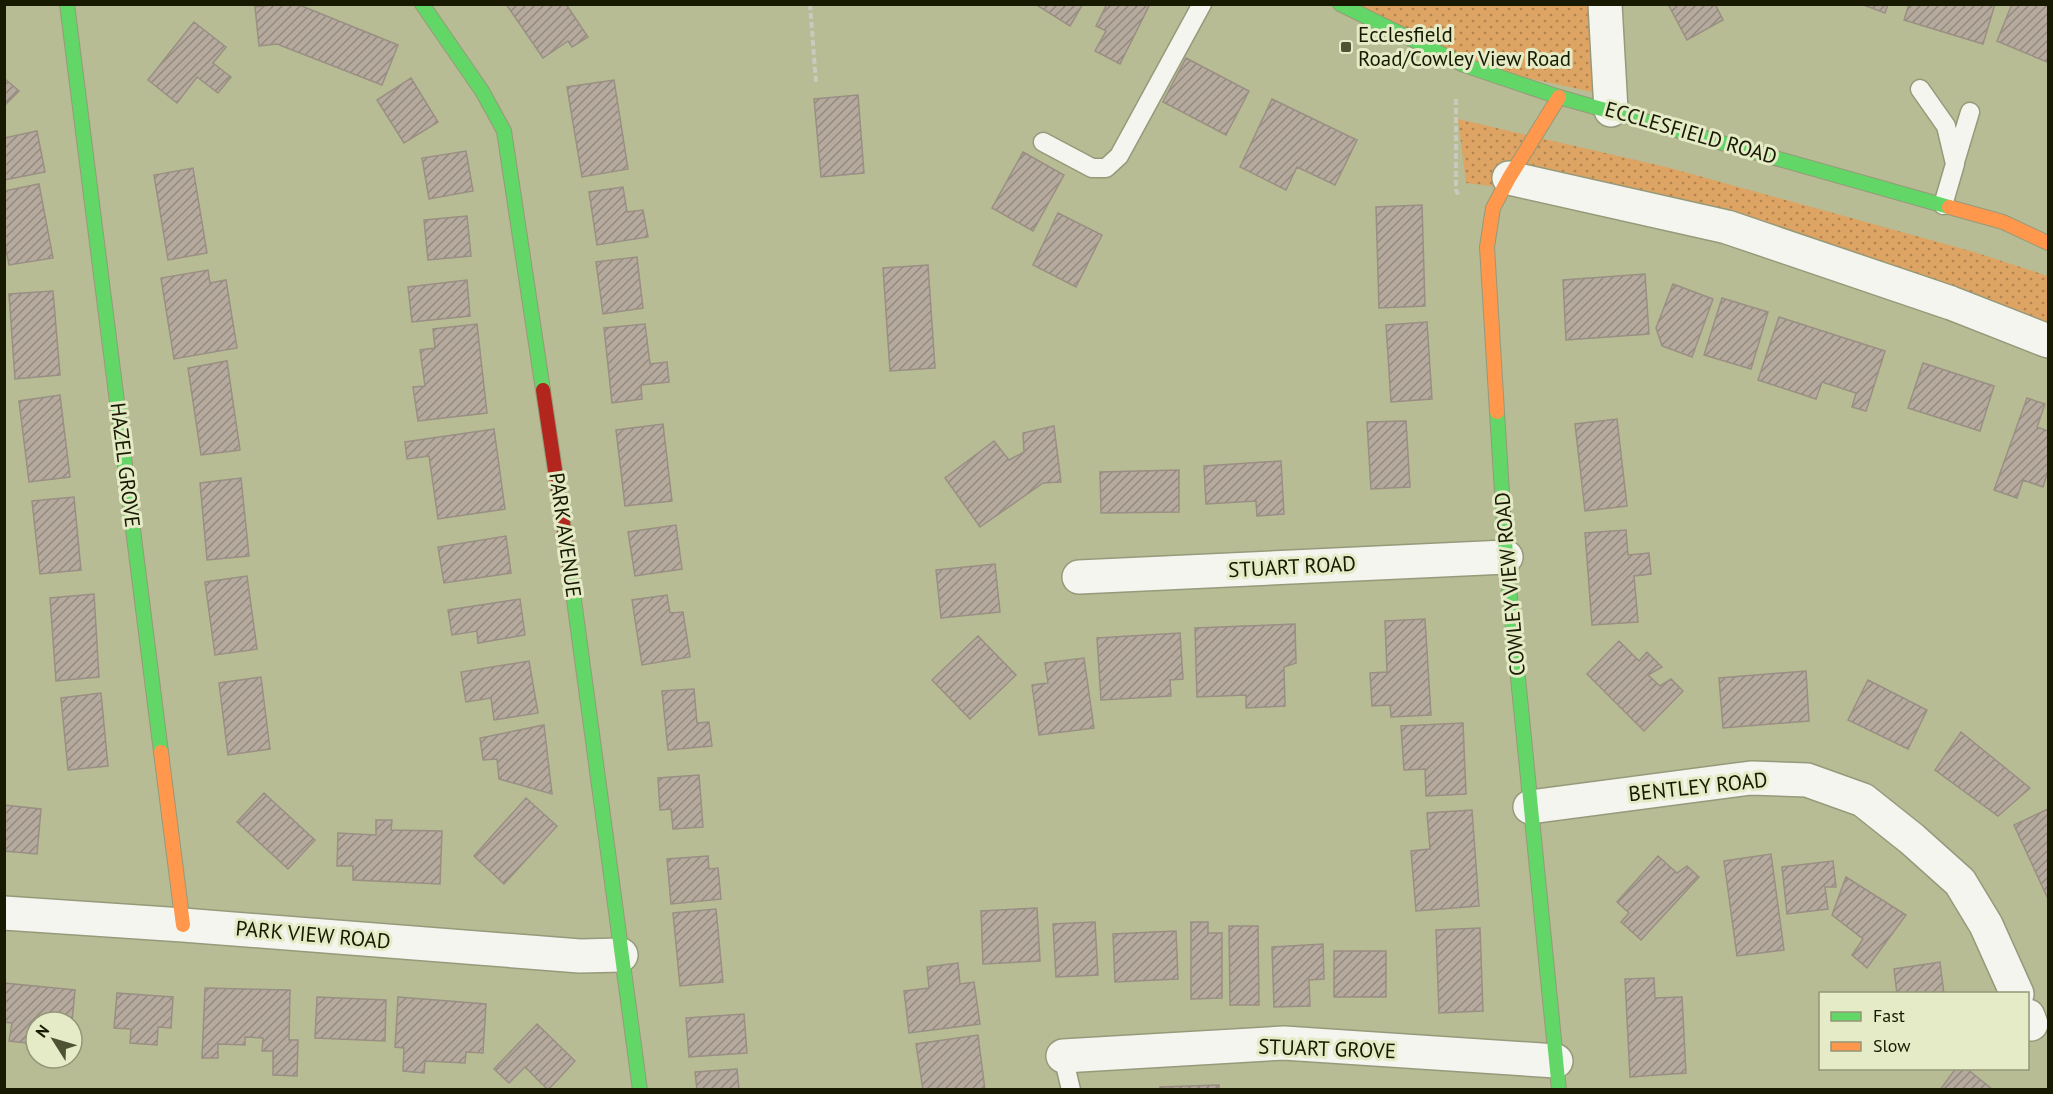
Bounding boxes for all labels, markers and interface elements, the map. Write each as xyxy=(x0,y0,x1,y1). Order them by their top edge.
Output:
place label: Ecclesfield Road/Cowley View Road xyxy=(1358,21,1571,72)
marker: Ecclesfield Road/Cowley View Road xyxy=(1339,40,1353,54)
street label: ECCLESFIELD ROAD xyxy=(1602,95,1780,170)
street label: HAZEL GROVE xyxy=(104,401,147,529)
street label: PARK AVENUE xyxy=(543,471,588,599)
street label: COWLEY VIEW ROAD xyxy=(1488,491,1531,677)
street label: STUART ROAD xyxy=(1227,550,1357,583)
street label: BENTLEY ROAD xyxy=(1627,766,1769,807)
street label: PARK VIEW ROAD xyxy=(234,914,392,955)
legend xyxy=(1819,992,2029,1070)
text: Fast xyxy=(1873,1004,1905,1027)
north arrow xyxy=(24,1010,84,1070)
text: N xyxy=(31,1021,53,1041)
street label: STUART GROVE xyxy=(1258,1033,1396,1064)
text: Slow xyxy=(1873,1034,1911,1057)

